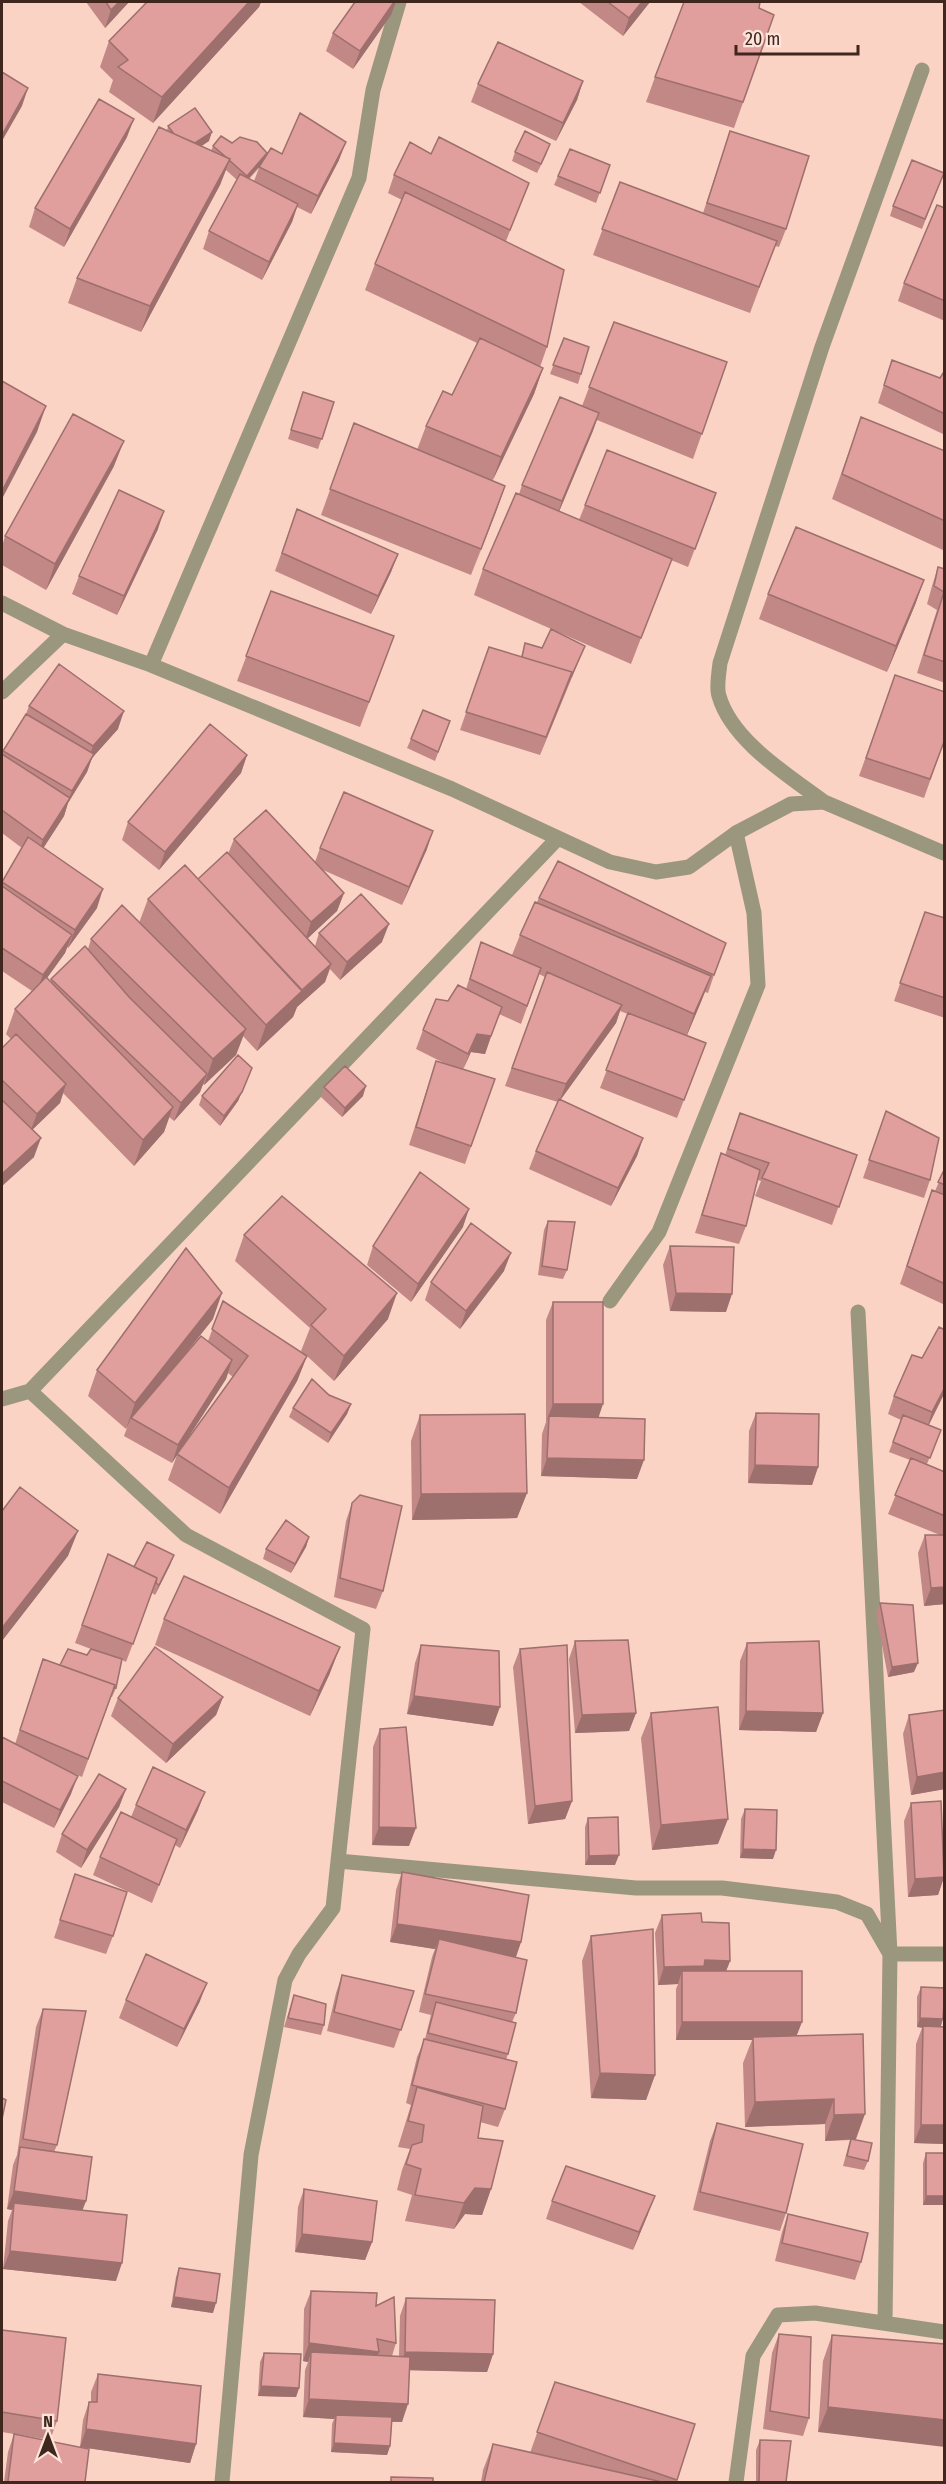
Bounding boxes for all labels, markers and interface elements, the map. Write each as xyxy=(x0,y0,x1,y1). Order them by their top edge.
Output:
scale bar xyxy=(736,18,858,56)
text: 20 m xyxy=(745,28,780,50)
north arrow xyxy=(18,2406,78,2466)
text: N xyxy=(43,2412,53,2431)

